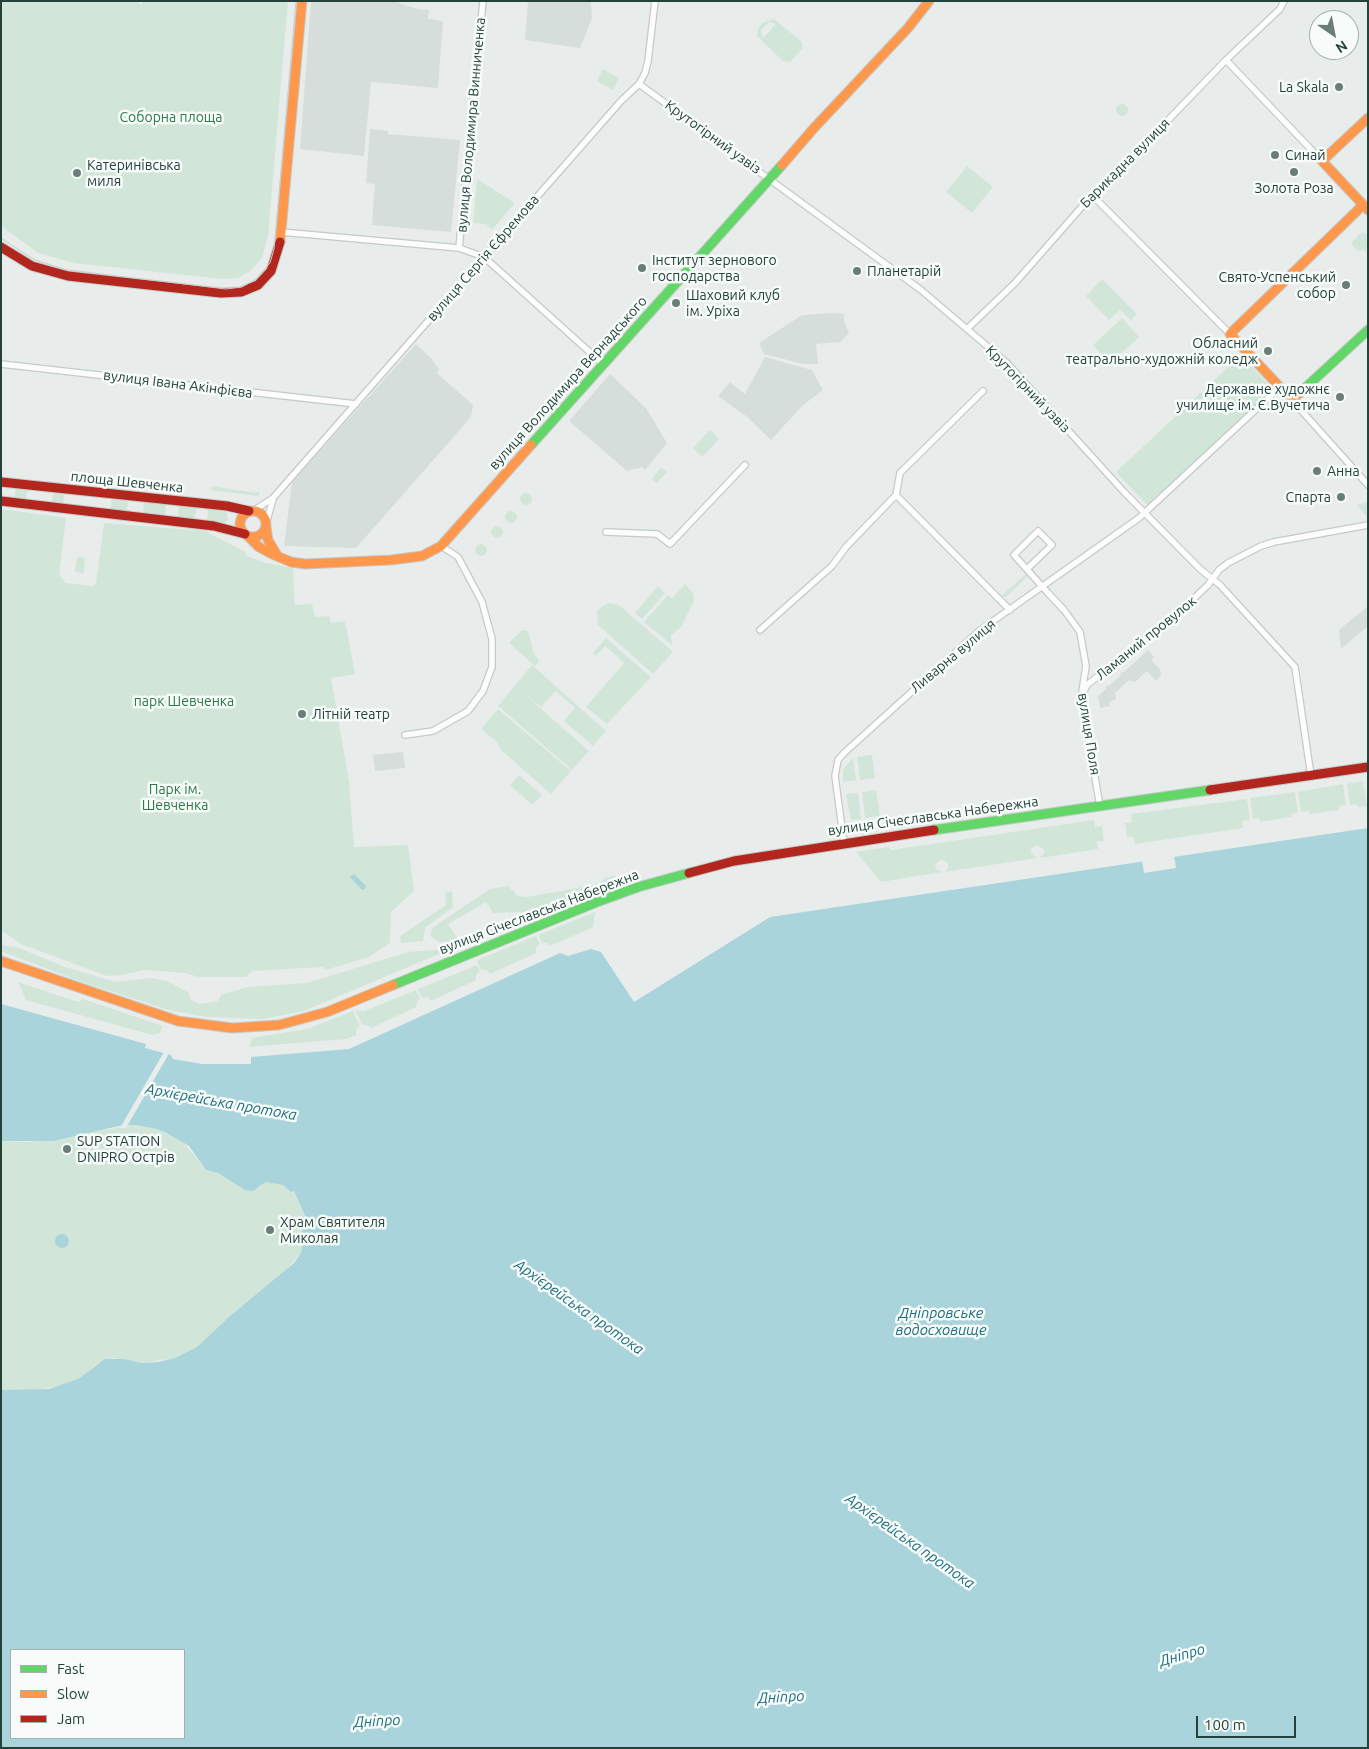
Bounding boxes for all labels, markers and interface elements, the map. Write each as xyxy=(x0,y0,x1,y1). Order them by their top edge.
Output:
north arrow xyxy=(1309,10,1359,60)
street label: вулиця Володимира Винниченка xyxy=(453,17,489,233)
text: N xyxy=(1333,37,1350,56)
place label: La Skala xyxy=(1279,79,1329,95)
marker: La Skala xyxy=(1333,81,1345,93)
street label: Крутогірний узвіз xyxy=(662,97,764,177)
park label: Соборна площа xyxy=(120,109,222,125)
street label: Барикадна вулиця xyxy=(1077,115,1173,211)
place label: Синай xyxy=(1285,147,1326,163)
marker: Синай xyxy=(1269,149,1281,161)
place label: Катеринівська миля xyxy=(87,157,181,190)
marker: Золота Роза xyxy=(1288,166,1300,178)
marker: Катеринівська миля xyxy=(71,167,83,179)
place label: Золота Роза xyxy=(1254,180,1334,196)
street label: вулиця Сергія Єфремова xyxy=(423,191,543,325)
place label: Інститут зернового господарства xyxy=(652,252,777,284)
marker: Інститут зернового господарства xyxy=(636,262,648,274)
place label: Планетарій xyxy=(867,263,941,279)
marker: Планетарій xyxy=(851,265,863,277)
place label: Свято-Успенський собор xyxy=(1218,269,1336,302)
marker: Свято-Успенський собор xyxy=(1340,279,1352,291)
place label: Шаховий клуб ім. Уріха xyxy=(686,287,780,320)
street label: вулиця Володимира Вернадського xyxy=(486,293,650,473)
marker: Шаховий клуб ім. Уріха xyxy=(670,297,682,309)
place label: Обласний театрально-художній коледж xyxy=(1066,335,1258,368)
street label: Крутогірний узвіз xyxy=(982,342,1074,436)
marker: Обласний театрально-художній коледж xyxy=(1262,345,1274,357)
street label: вулиця Івана Акінфієва xyxy=(102,367,254,401)
place label: Державне художнє училище ім. Є.Вучетича xyxy=(1176,381,1330,414)
marker: Державне художнє училище ім. Є.Вучетича xyxy=(1334,391,1346,403)
place label: Анна xyxy=(1327,463,1360,479)
marker: Анна xyxy=(1311,465,1323,477)
street label: площа Шевченка xyxy=(70,468,184,496)
place label: Спарта xyxy=(1286,489,1331,505)
marker: Спарта xyxy=(1335,491,1347,503)
street label: Ламаний провулок xyxy=(1092,592,1200,684)
street label: Ливарна вулиця xyxy=(907,615,999,697)
street label: вулиця Поля xyxy=(1074,692,1104,776)
park label: парк Шевченка xyxy=(134,693,234,709)
place label: Літній театр xyxy=(312,706,390,722)
marker: Літній театр xyxy=(296,708,308,720)
park label: Парк iм. Шевченка xyxy=(142,781,208,814)
street label: вулиця Січеславська Набережна xyxy=(827,793,1039,839)
street label: вулиця Січеславська Набережна xyxy=(437,866,641,958)
water label: Архієрейська протока xyxy=(144,1080,298,1124)
place label: SUP STATION DNIPRO Острів xyxy=(77,1133,175,1166)
marker: SUP STATION DNIPRO Острів xyxy=(61,1143,73,1155)
place label: Храм Святителя Миколая xyxy=(280,1214,385,1246)
marker: Храм Святителя Миколая xyxy=(264,1224,276,1236)
water label: Архієрейська протока xyxy=(511,1256,647,1358)
water label: Дніпровське водосховище xyxy=(896,1304,986,1339)
water label: Архієрейська протока xyxy=(842,1490,978,1592)
water label: Дніпро xyxy=(1157,1640,1207,1670)
legend xyxy=(10,1649,185,1739)
text: Fast xyxy=(57,1660,84,1677)
text: Slow xyxy=(57,1685,89,1702)
water label: Дніпро xyxy=(757,1687,805,1707)
scale bar xyxy=(1199,1706,1299,1738)
text: Jam xyxy=(57,1710,85,1727)
water label: Дніпро xyxy=(353,1711,401,1731)
text: 100 m xyxy=(1204,1716,1246,1733)

